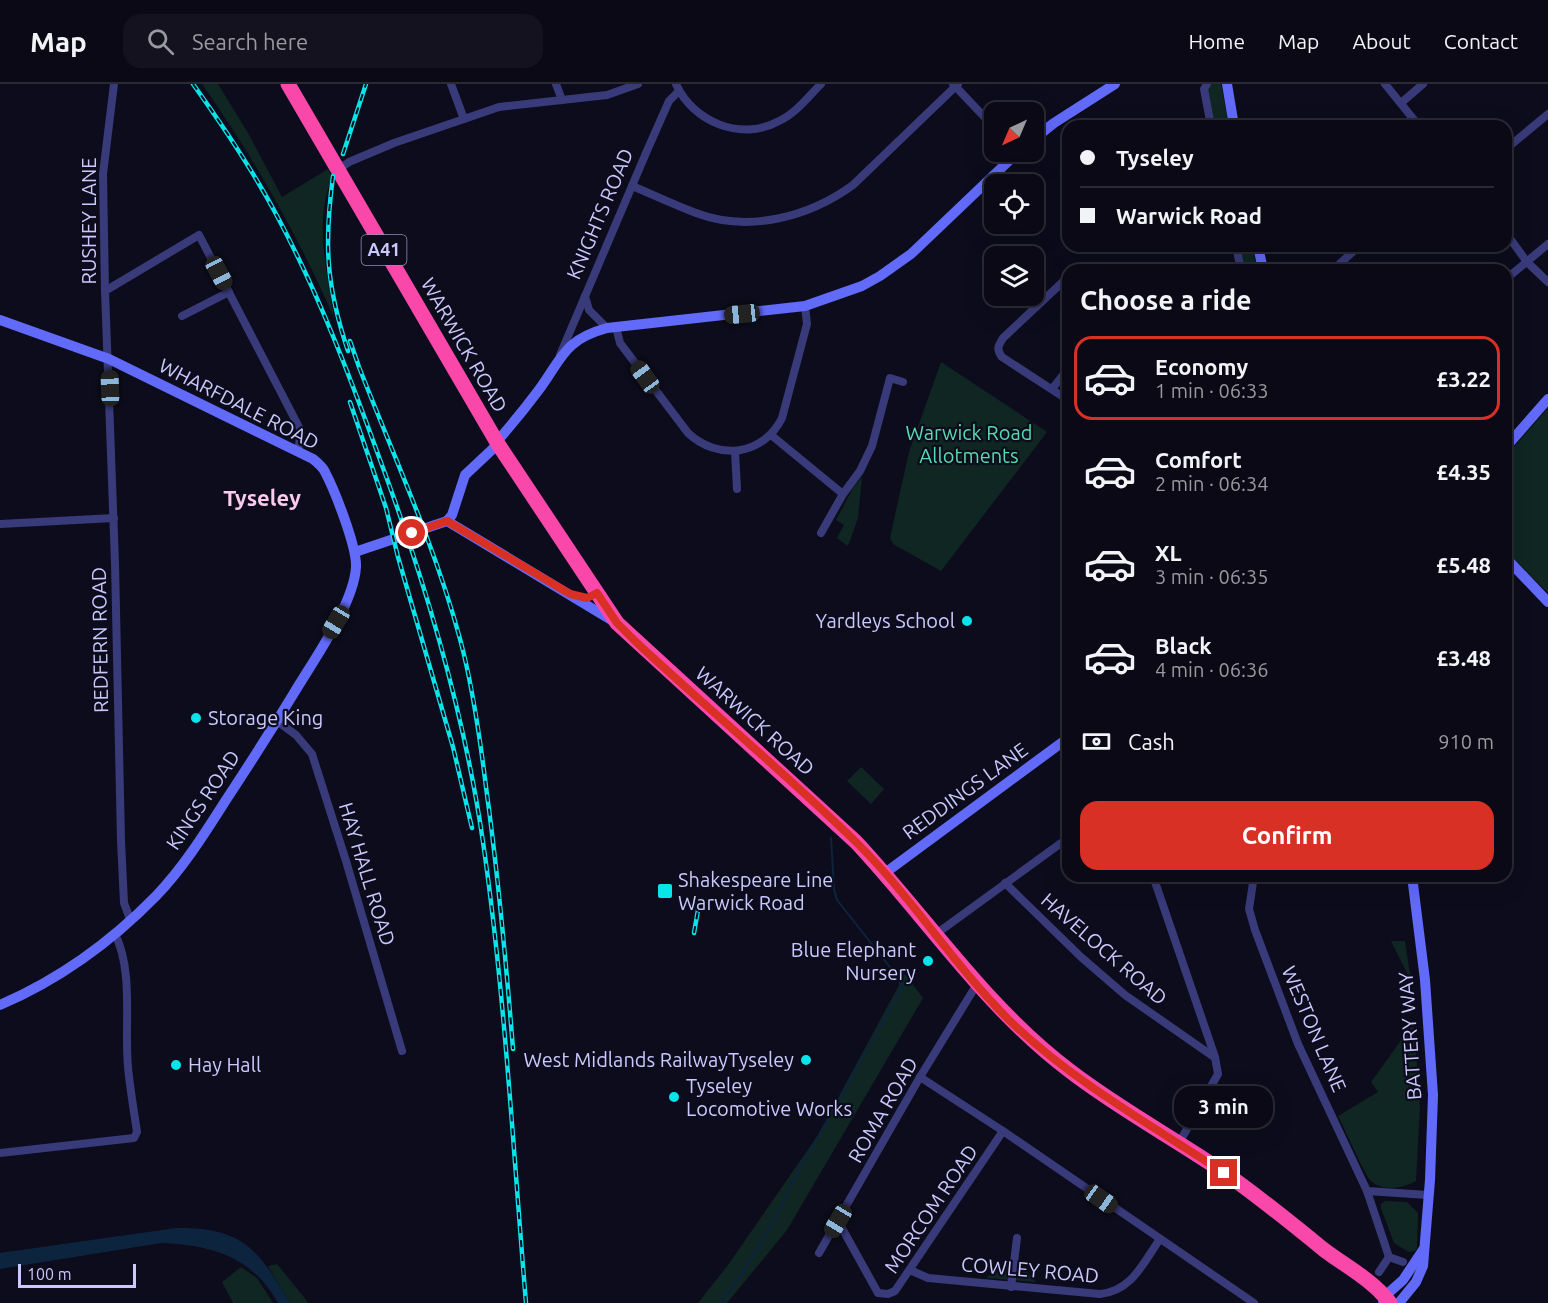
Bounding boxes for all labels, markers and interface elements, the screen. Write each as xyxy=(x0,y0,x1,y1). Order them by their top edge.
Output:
search box xyxy=(123,14,543,68)
icon: search xyxy=(144,25,177,58)
text: Map xyxy=(30,26,87,57)
text: Search here xyxy=(192,29,308,54)
text: Home xyxy=(1188,29,1245,53)
text: Map xyxy=(1278,29,1319,53)
text: About xyxy=(1352,29,1411,53)
text: Contact xyxy=(1444,29,1518,53)
north arrow xyxy=(984,102,1044,162)
map controls xyxy=(984,102,1044,306)
street label: KNIGHTS ROAD xyxy=(562,145,637,283)
text: Tyseley xyxy=(1116,145,1194,170)
street label: RUSHEY LANE xyxy=(77,157,100,285)
button: locate xyxy=(984,174,1044,234)
text: Warwick Road xyxy=(1116,203,1262,228)
road number: A41 xyxy=(362,235,406,265)
button: layers xyxy=(984,246,1044,306)
car xyxy=(203,253,235,293)
street label: WARWICK ROAD xyxy=(417,274,512,416)
text: Choose a ride xyxy=(1080,285,1252,315)
car xyxy=(723,303,761,325)
icon: car xyxy=(1083,351,1137,405)
street label: WHARFDALE ROAD xyxy=(156,353,323,454)
text: Economy xyxy=(1155,354,1248,379)
car xyxy=(627,357,663,397)
text: £3.22 xyxy=(1436,366,1491,391)
car xyxy=(100,370,120,406)
text: 1 min · 06:33 xyxy=(1155,379,1269,402)
park label: Warwick Road Allotments xyxy=(906,421,1032,467)
icon: car xyxy=(1083,444,1137,498)
text: Comfort xyxy=(1155,447,1242,472)
text: £4.35 xyxy=(1436,459,1491,484)
text: 2 min · 06:34 xyxy=(1155,472,1269,495)
district label: Tyseley xyxy=(223,485,301,510)
route start xyxy=(398,519,425,546)
icon: car xyxy=(1083,537,1137,591)
text: XL xyxy=(1155,540,1182,565)
text: £5.48 xyxy=(1436,552,1491,577)
text: 3 min · 06:35 xyxy=(1155,565,1269,588)
street label: REDFERN ROAD xyxy=(87,567,112,713)
car xyxy=(319,602,353,642)
place label: Yardleys School xyxy=(816,609,955,632)
marker: Yardleys School xyxy=(960,614,974,628)
icon: car xyxy=(1083,630,1137,684)
text: Black xyxy=(1155,633,1212,658)
text: £3.48 xyxy=(1436,645,1491,670)
text: 4 min · 06:36 xyxy=(1155,658,1269,681)
street label: WARWICK ROAD xyxy=(691,661,819,780)
place label: Storage King xyxy=(208,706,323,729)
marker: Storage King xyxy=(189,711,203,725)
icon: cash xyxy=(1080,725,1113,758)
text: Cash xyxy=(1128,729,1175,754)
text: 910 m xyxy=(1438,730,1494,753)
street label: REDDINGS LANE xyxy=(898,738,1032,844)
street label: KINGS ROAD xyxy=(161,746,244,854)
street label: HAY HALL ROAD xyxy=(335,800,400,948)
button: Confirm xyxy=(1080,801,1494,870)
place label: Shakespeare Line Warwick Road xyxy=(678,868,833,914)
marker: Shakespeare Line Warwick Road xyxy=(656,882,674,900)
street label: HAVELOCK ROAD xyxy=(1037,888,1172,1009)
place label: Blue Elephant Nursery xyxy=(791,938,916,984)
marker: Blue Elephant Nursery xyxy=(921,954,935,968)
street label: WESTON LANE xyxy=(1278,962,1351,1095)
street label: BATTERY WAY xyxy=(1394,971,1425,1101)
place label: West Midlands RailwayTyseley xyxy=(524,1048,794,1071)
place label: Hay Hall xyxy=(188,1053,261,1076)
marker: West Midlands RailwayTyseley xyxy=(799,1053,813,1067)
street label: ROMA ROAD xyxy=(843,1053,922,1167)
marker: Hay Hall xyxy=(169,1058,183,1072)
place label: Tyseley Locomotive Works xyxy=(686,1074,852,1120)
callout: 3 min xyxy=(1174,1086,1274,1128)
marker: Tyseley Locomotive Works xyxy=(667,1090,681,1104)
text: 3 min xyxy=(1198,1095,1249,1118)
street label: MORCOM ROAD xyxy=(879,1140,982,1277)
route end xyxy=(1210,1159,1237,1186)
car xyxy=(1081,1181,1121,1217)
car xyxy=(821,1201,855,1241)
street label: COWLEY ROAD xyxy=(960,1252,1100,1287)
scale bar xyxy=(18,1261,136,1288)
text: 100 m xyxy=(27,1265,72,1283)

